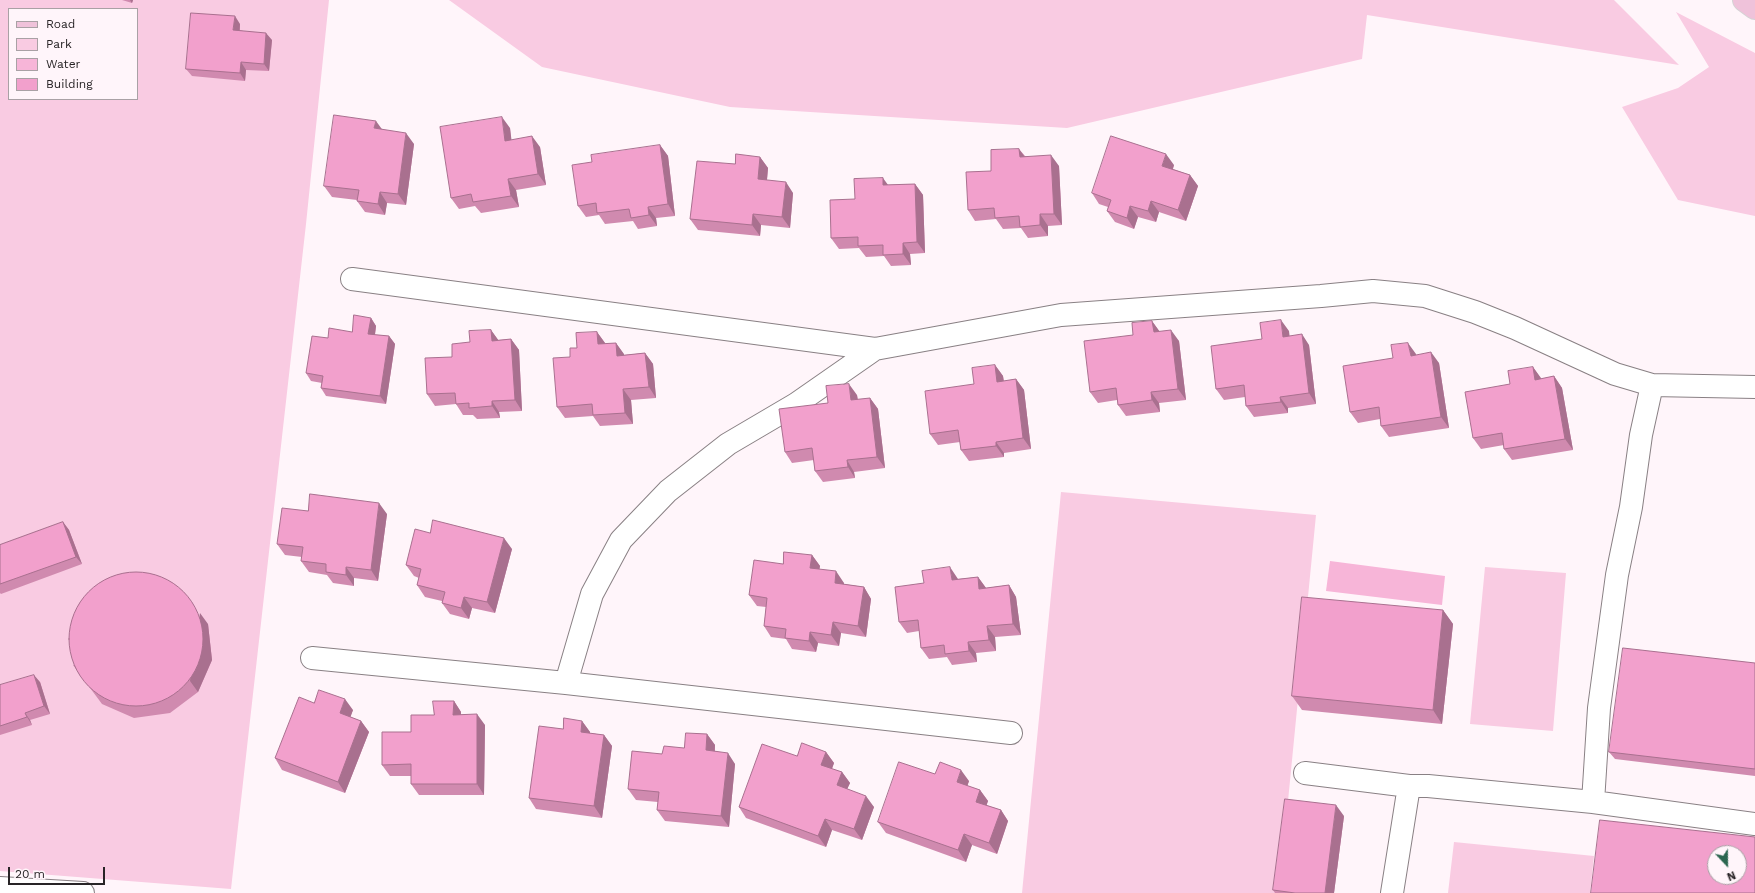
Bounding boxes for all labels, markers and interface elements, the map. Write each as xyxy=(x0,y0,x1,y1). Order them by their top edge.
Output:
legend xyxy=(8,8,138,100)
text: Road xyxy=(46,17,75,31)
text: Park xyxy=(46,37,72,51)
text: Water xyxy=(46,57,80,71)
text: Building xyxy=(46,77,93,91)
north arrow xyxy=(1707,845,1747,885)
scale bar xyxy=(10,859,107,885)
text: 20 m xyxy=(15,867,45,881)
text: N xyxy=(1725,868,1738,883)

